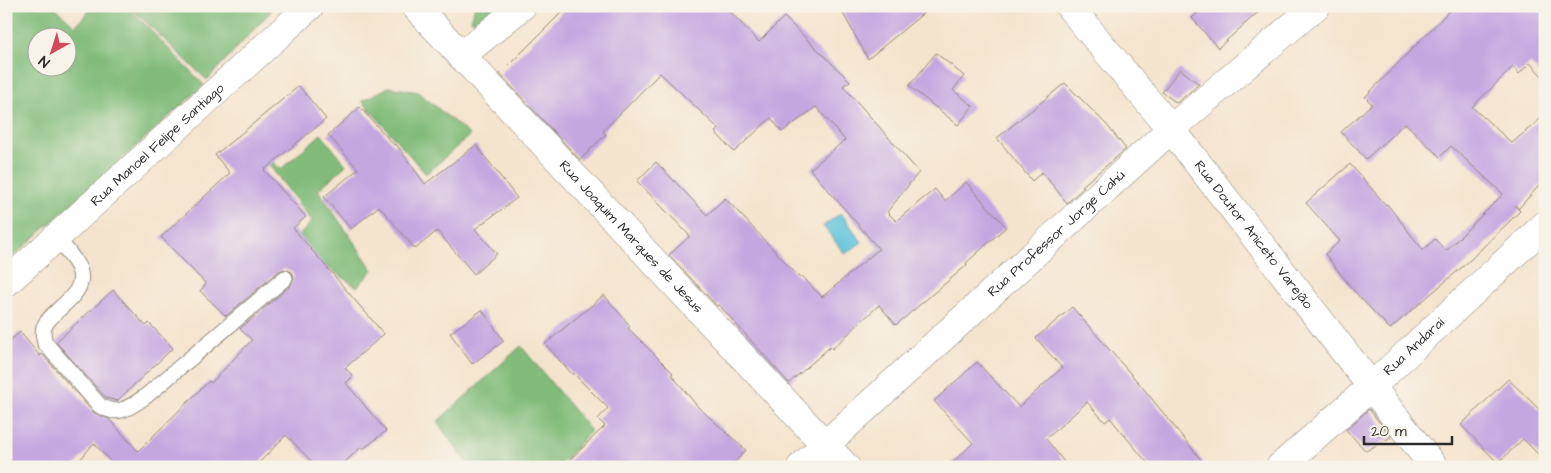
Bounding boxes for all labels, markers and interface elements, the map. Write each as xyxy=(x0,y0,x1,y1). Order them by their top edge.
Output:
north arrow xyxy=(28,28,78,78)
text: N xyxy=(35,51,54,72)
street label: Rua Manoel Felipe Santiago xyxy=(86,79,229,211)
street label: Rua Joaquim Marques de Jesus xyxy=(554,156,707,318)
street label: Rua Doutor Aniceto Varejão xyxy=(1189,156,1318,313)
street label: Rua Professor Jorge Cahú xyxy=(983,166,1130,302)
street label: Rua Andaraí xyxy=(1379,313,1450,380)
scale bar xyxy=(1364,413,1451,445)
text: 20 m xyxy=(1371,421,1407,442)

